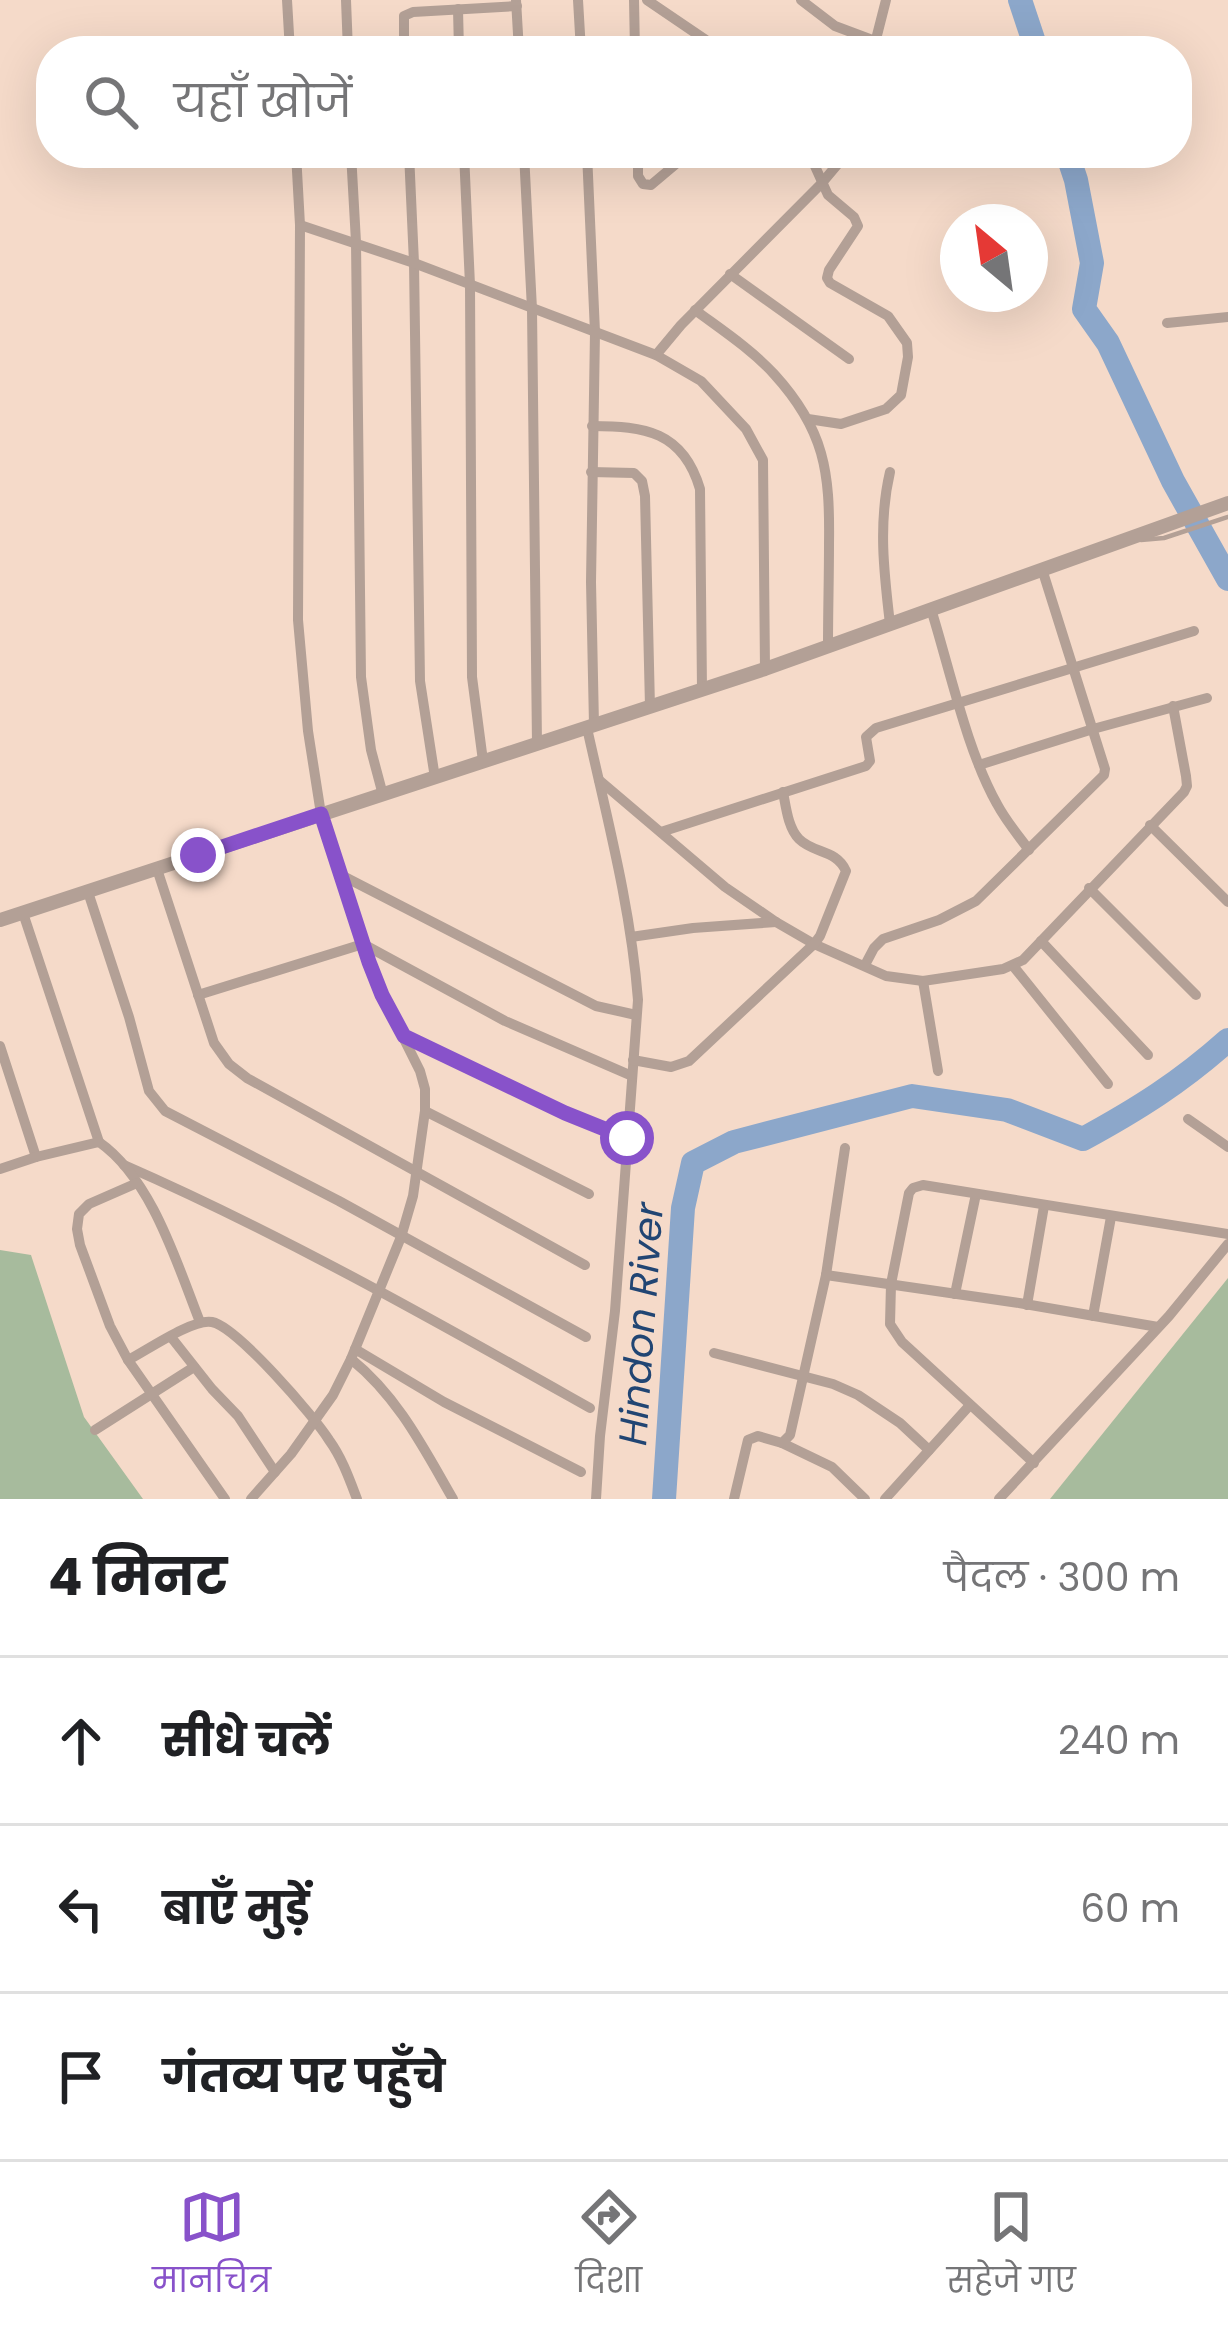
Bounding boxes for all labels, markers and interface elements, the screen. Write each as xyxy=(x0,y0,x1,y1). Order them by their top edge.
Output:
search box xyxy=(36,36,1192,168)
icon: search xyxy=(78,69,144,135)
text: यहाँ खोजें xyxy=(174,70,352,133)
north arrow xyxy=(940,204,1048,312)
route end xyxy=(171,828,225,882)
route start xyxy=(600,1111,654,1165)
water label: Hindon River xyxy=(605,1199,677,1447)
text: 4 मिनट xyxy=(48,1541,228,1613)
text: पैदल · 300 m xyxy=(944,1550,1180,1605)
icon: ahead xyxy=(48,1708,114,1774)
text: सीधे चलें xyxy=(162,1709,331,1772)
text: 240 m xyxy=(1058,1713,1180,1768)
icon: left xyxy=(48,1876,114,1942)
text: बाएँ मुड़ें xyxy=(162,1877,310,1940)
text: 60 m xyxy=(1080,1881,1180,1936)
icon: arrive xyxy=(48,2044,114,2110)
text: गंतव्य पर पहुँचे xyxy=(162,2045,446,2108)
tab: मानचित्र xyxy=(152,2184,271,2306)
tab: दिशा xyxy=(576,2184,642,2306)
tab: सहेजे गए xyxy=(947,2184,1076,2306)

